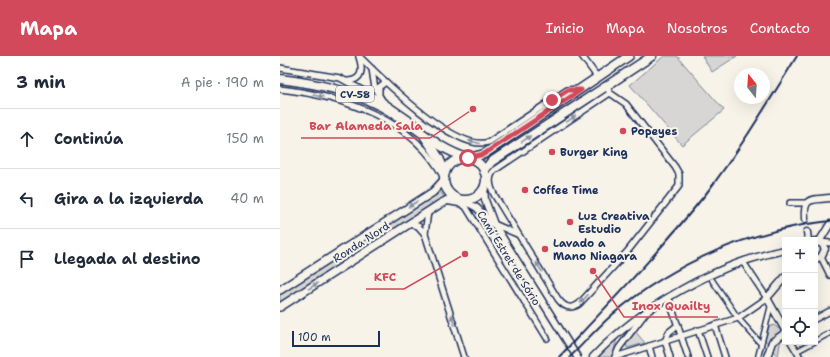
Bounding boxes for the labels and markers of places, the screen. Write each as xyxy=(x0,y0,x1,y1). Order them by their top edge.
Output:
callout: Bar Alameda Sala xyxy=(301,114,430,138)
place label: Popeyes xyxy=(631,124,677,139)
marker: Popeyes xyxy=(618,126,628,136)
place label: Burger King xyxy=(560,145,628,160)
marker: Burger King xyxy=(547,147,557,157)
place label: Coffee Time xyxy=(533,183,599,198)
marker: Coffee Time xyxy=(520,185,530,195)
place label: Luz Creativa Estudio xyxy=(578,209,650,237)
marker: Luz Creativa Estudio xyxy=(565,217,575,227)
place label: Lavado a Mano Niagara xyxy=(553,236,637,264)
marker: Lavado a Mano Niagara xyxy=(540,244,550,254)
callout: KFC xyxy=(366,265,404,289)
callout: Inox Quailty xyxy=(624,293,718,317)

